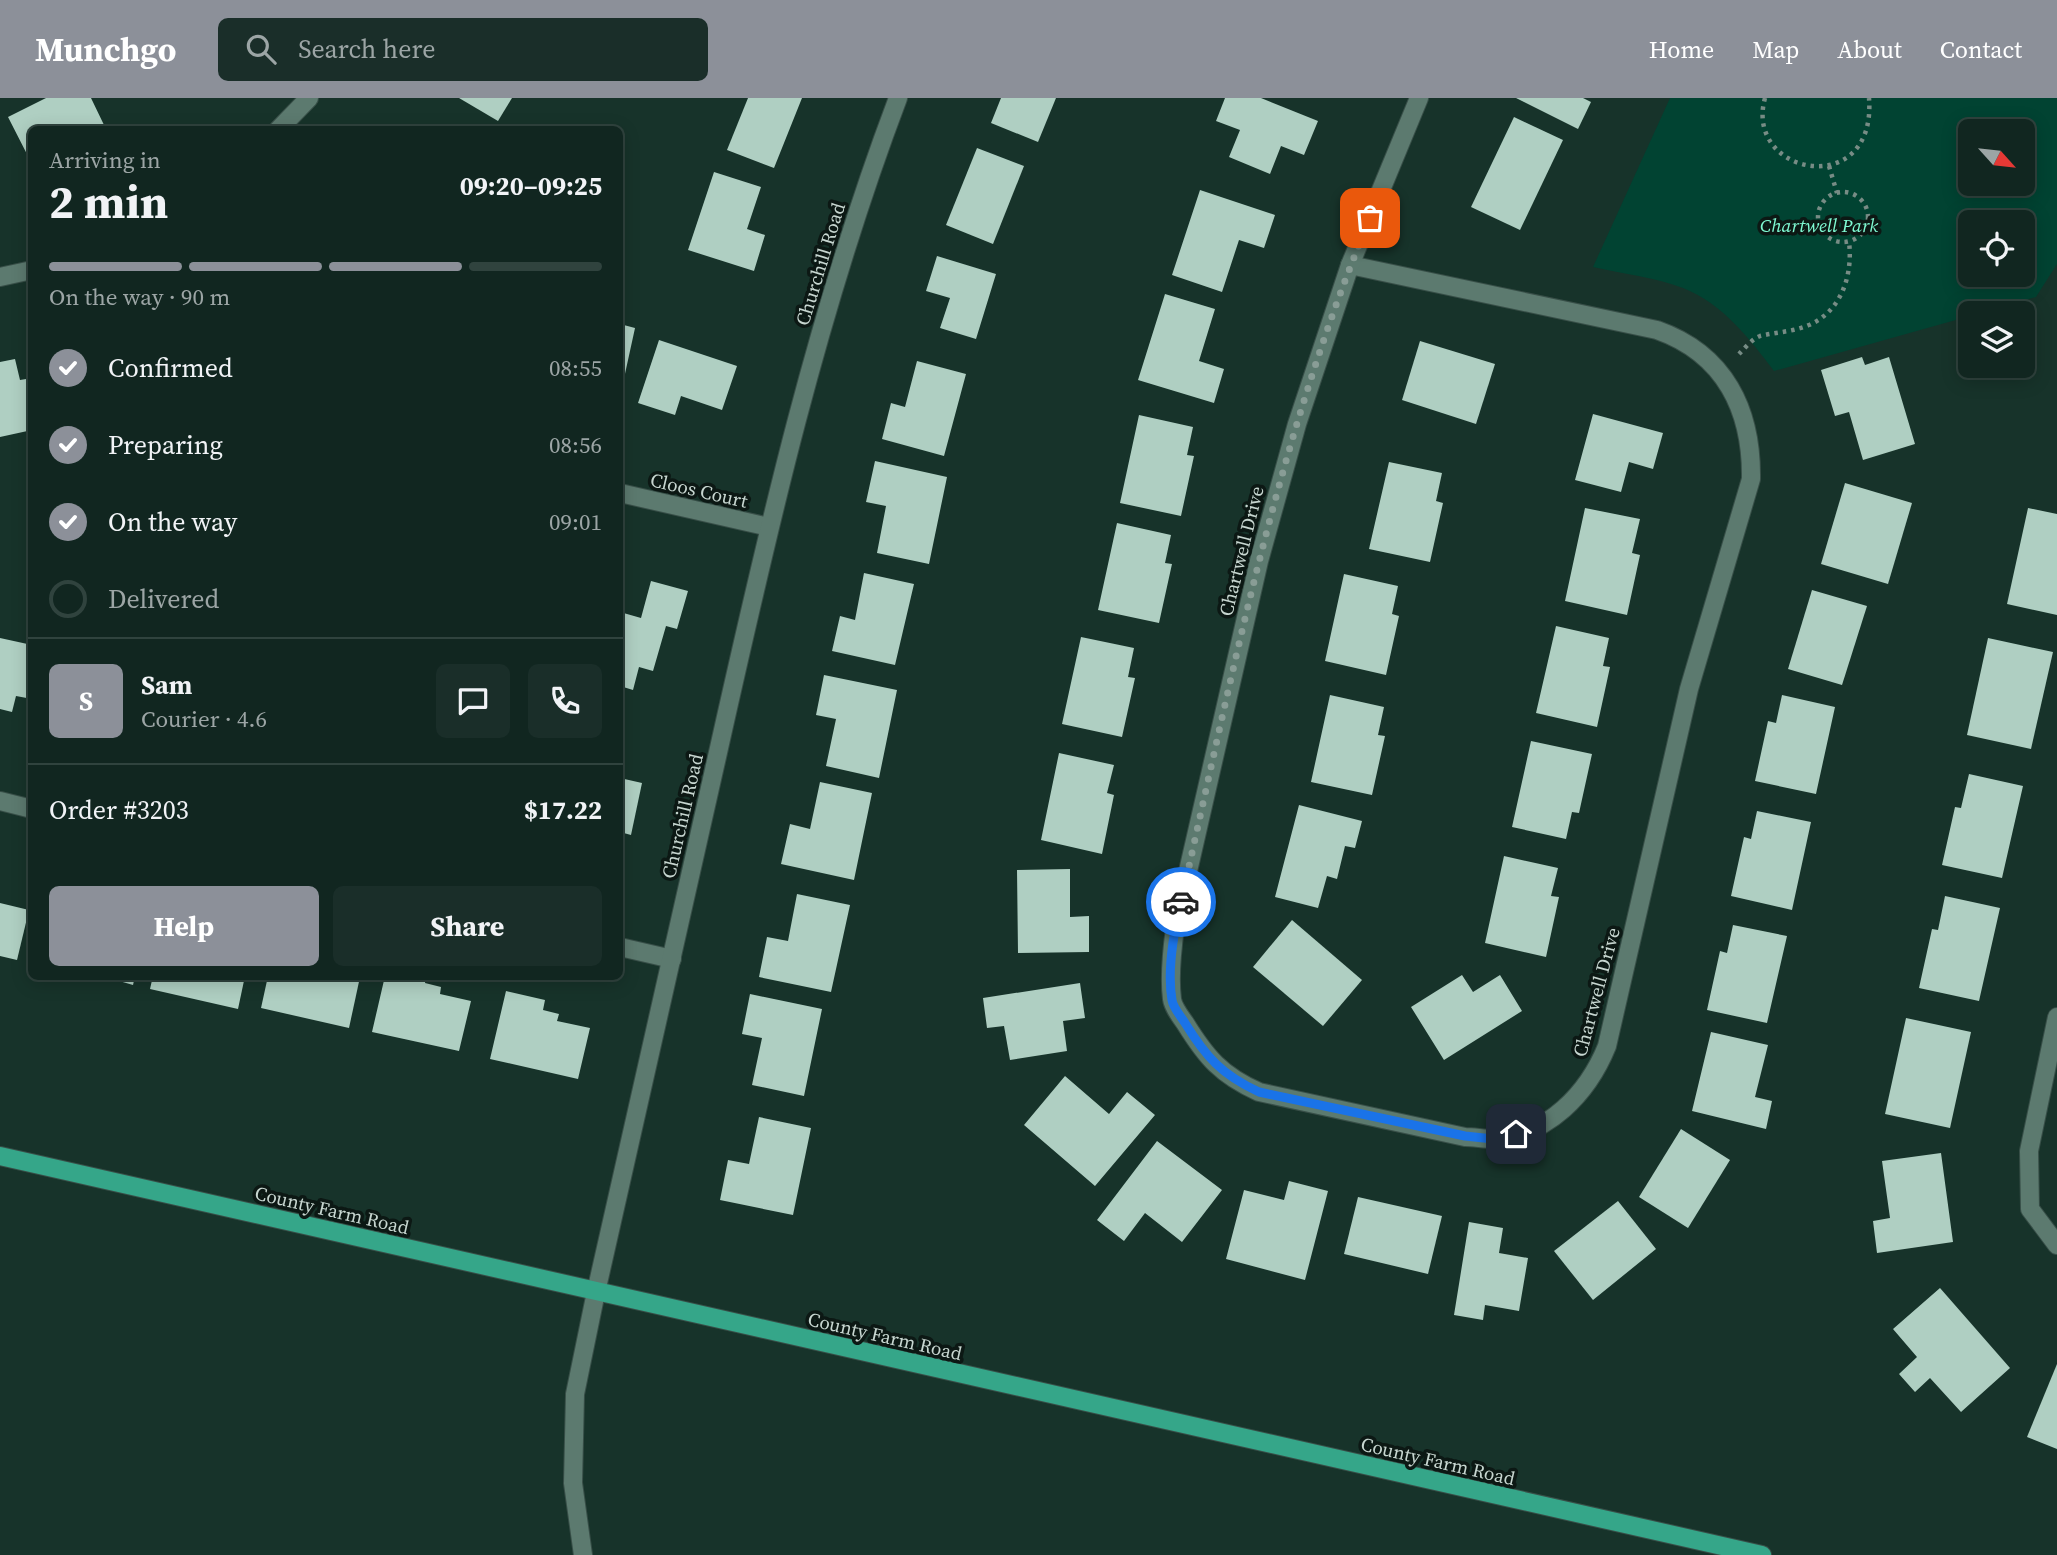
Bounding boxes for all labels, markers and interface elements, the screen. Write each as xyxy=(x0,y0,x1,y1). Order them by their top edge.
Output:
search box xyxy=(218,18,708,81)
text: Munchgo xyxy=(35,27,176,72)
icon: search xyxy=(242,30,280,68)
text: Search here xyxy=(298,31,435,67)
text: Home xyxy=(1649,33,1714,66)
text: Map xyxy=(1752,33,1799,66)
text: About xyxy=(1837,33,1902,66)
text: Contact xyxy=(1940,33,2022,66)
north arrow xyxy=(1958,119,2035,196)
map controls xyxy=(1958,119,2035,378)
text: Arriving in xyxy=(49,144,161,176)
text: 09:20–09:25 xyxy=(460,168,602,204)
text: 2 min xyxy=(49,170,168,233)
pin xyxy=(1340,188,1400,248)
street label: Churchill Road xyxy=(789,199,851,329)
icon: bag xyxy=(1351,199,1389,237)
button: locate xyxy=(1958,210,2035,287)
park label: Chartwell Park xyxy=(1760,212,1878,238)
text: On the way · 90 m xyxy=(49,281,230,313)
button: layers xyxy=(1958,301,2035,378)
icon: check xyxy=(49,349,87,387)
text: Confirmed xyxy=(108,350,233,386)
text: 08:55 xyxy=(549,352,602,384)
icon: check xyxy=(49,426,87,464)
text: Preparing xyxy=(108,427,223,463)
text: 08:56 xyxy=(549,429,602,461)
street label: Cloos Court xyxy=(648,466,751,514)
street label: Chartwell Drive xyxy=(1212,483,1270,619)
icon: check xyxy=(49,503,87,541)
text: On the way xyxy=(108,504,237,540)
text: 09:01 xyxy=(549,506,602,538)
text: Delivered xyxy=(108,581,219,617)
button: chat xyxy=(436,664,510,738)
button: phone xyxy=(528,664,602,738)
text: Sam xyxy=(141,667,192,703)
text: S xyxy=(79,683,93,719)
text: Courier · 4.6 xyxy=(141,703,267,735)
street label: Churchill Road xyxy=(655,751,709,881)
text: Order #3203 xyxy=(49,792,189,828)
text: $17.22 xyxy=(524,792,602,828)
courier xyxy=(1146,867,1216,937)
icon: car xyxy=(1162,883,1200,921)
button: Help xyxy=(49,886,319,966)
button: Share xyxy=(333,886,602,966)
street label: Chartwell Drive xyxy=(1566,924,1626,1060)
pin xyxy=(1486,1104,1546,1164)
icon: home xyxy=(1497,1115,1535,1153)
street label: County Farm Road xyxy=(252,1180,412,1240)
street label: County Farm Road xyxy=(805,1306,965,1366)
street label: County Farm Road xyxy=(1358,1431,1518,1491)

